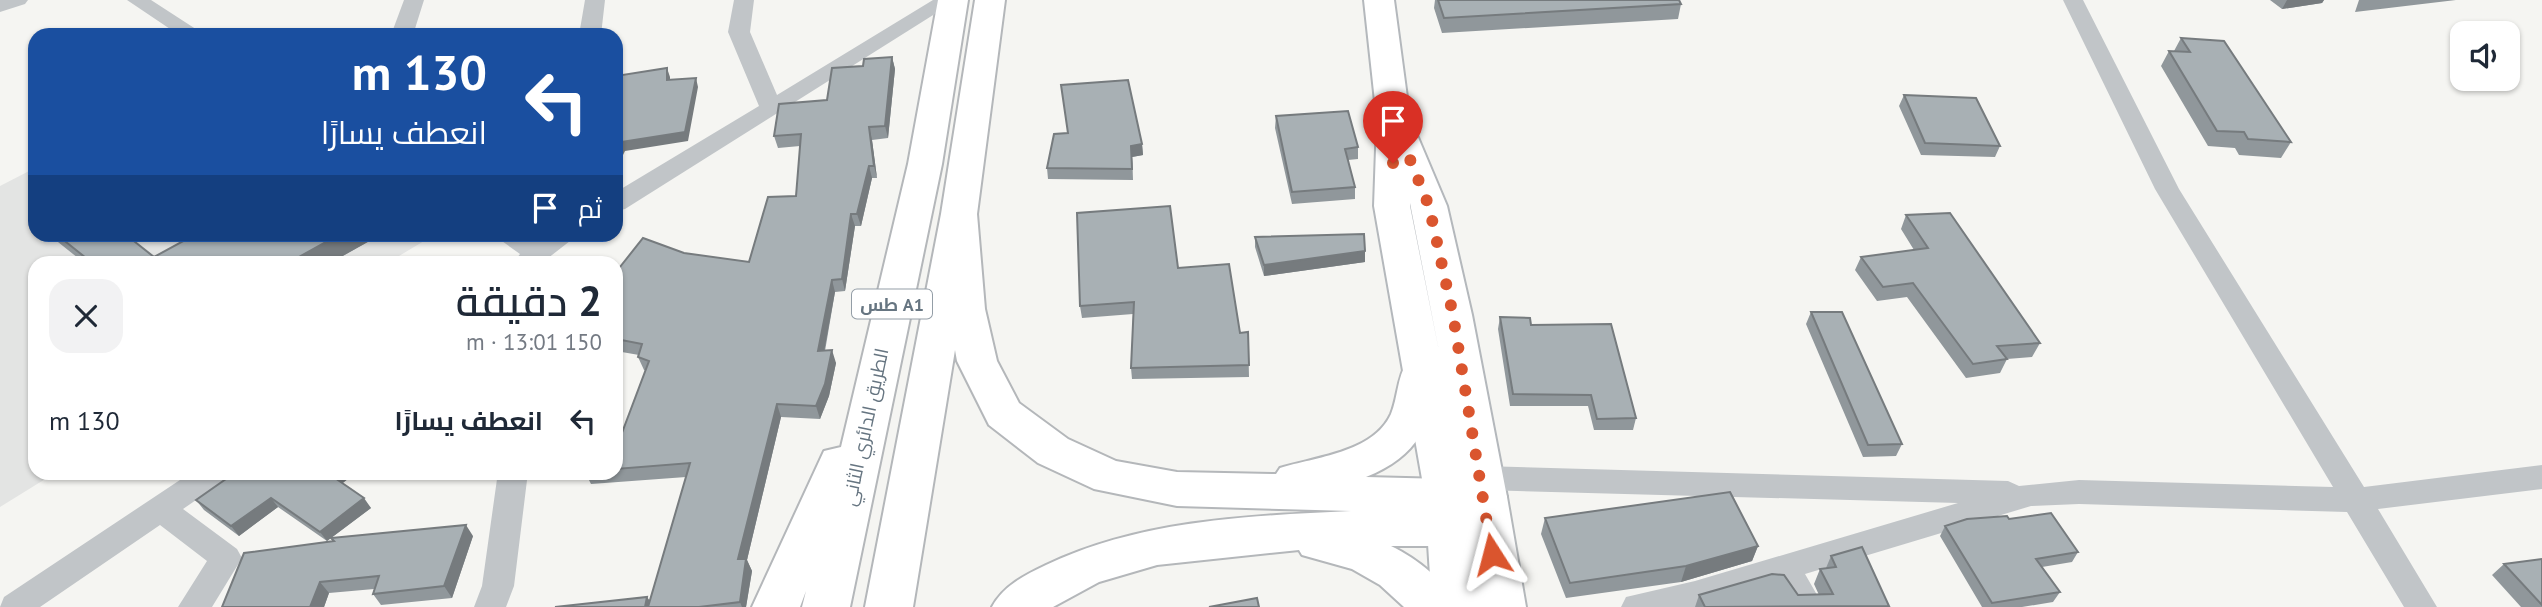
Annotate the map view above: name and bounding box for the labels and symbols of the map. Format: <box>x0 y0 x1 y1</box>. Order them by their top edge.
pin <box>1363 91 1423 163</box>
road number: طس A1 <box>852 290 932 318</box>
street label: الطريق الدائري الثاني <box>837 346 896 509</box>
position arrow <box>1455 517 1529 591</box>

